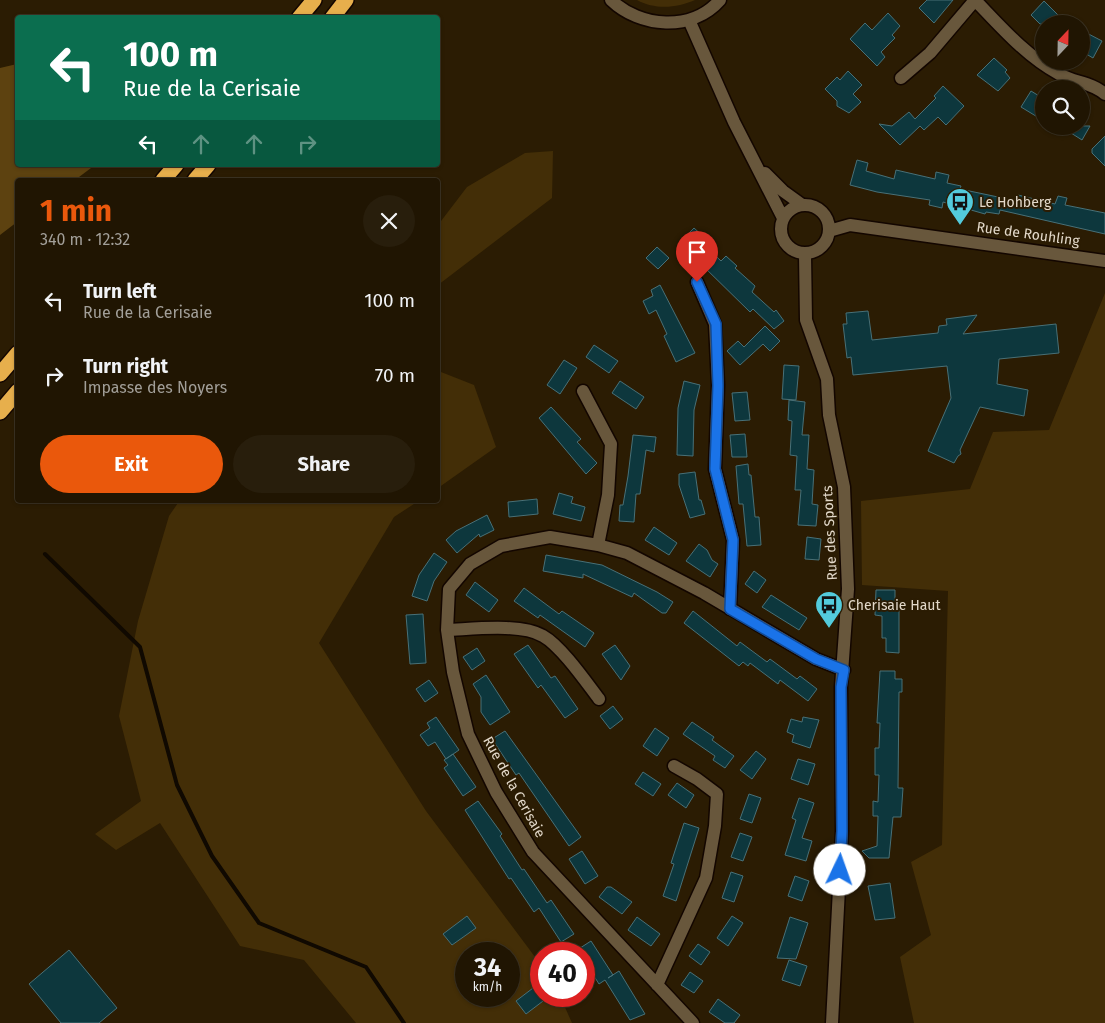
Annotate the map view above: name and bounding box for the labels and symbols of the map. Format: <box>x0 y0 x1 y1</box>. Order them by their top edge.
north arrow <box>1035 15 1090 70</box>
bus stop icon: Le Hohberg <box>945 187 975 226</box>
place label: Le Hohberg <box>979 194 1052 211</box>
street label: Rue de Rouhling <box>975 218 1081 250</box>
pin <box>676 231 718 282</box>
street label: Rue des Sports <box>819 484 841 581</box>
bus stop icon: Cherisaie Haut <box>814 590 844 629</box>
place label: Cherisaie Haut <box>848 597 941 614</box>
street label: Rue de la Cerisaie <box>479 733 549 841</box>
position arrow <box>813 843 865 895</box>
speed limit sign: 40 <box>530 942 595 1007</box>

